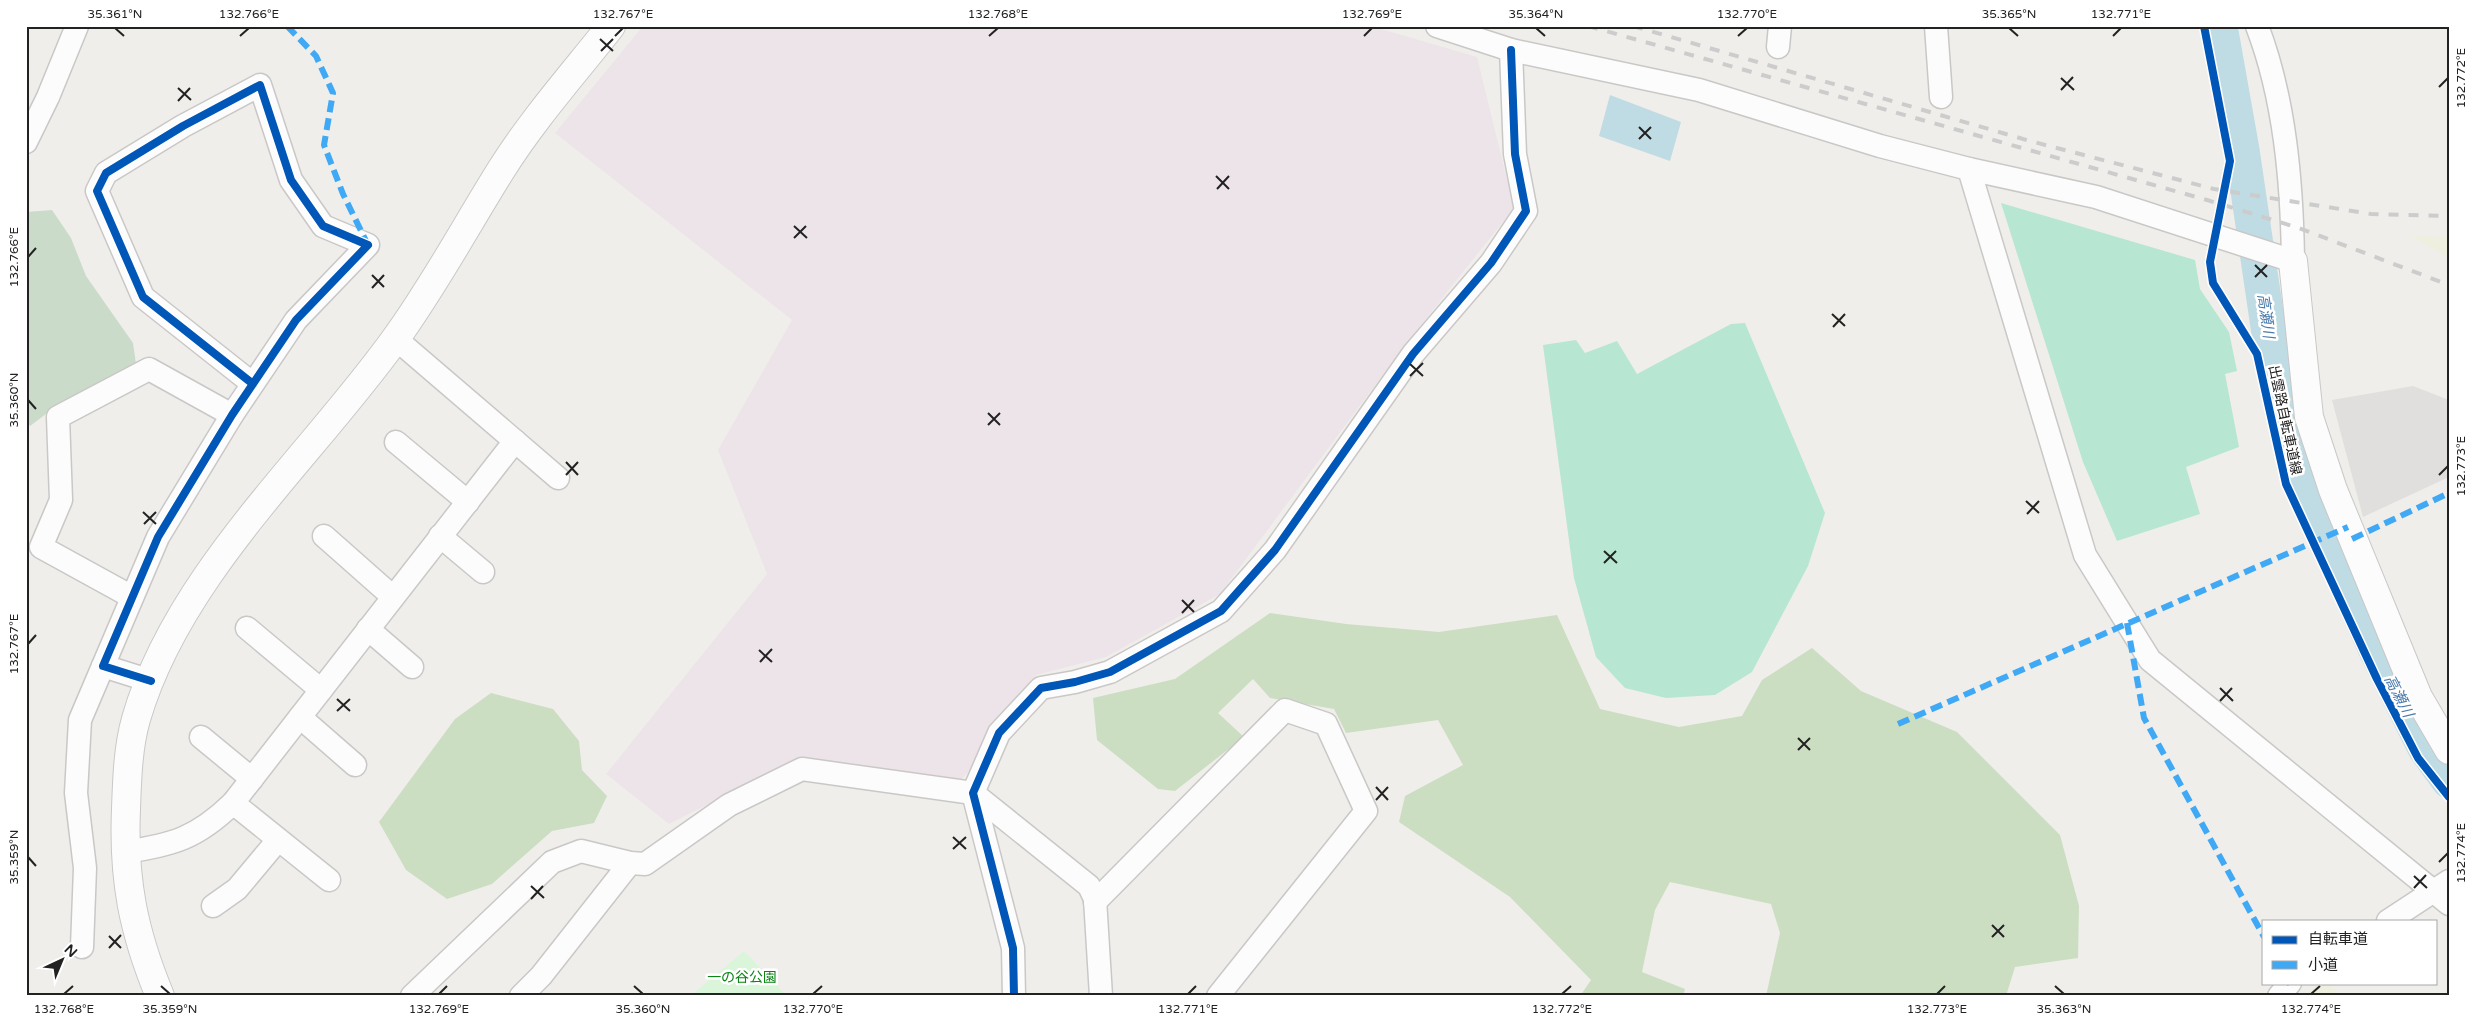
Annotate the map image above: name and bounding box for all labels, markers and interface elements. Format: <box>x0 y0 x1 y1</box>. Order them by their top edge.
text: 35.361°N <box>88 7 142 21</box>
text: 132.766°E <box>219 7 279 21</box>
text: 132.767°E <box>593 7 654 21</box>
text: 132.768°E <box>968 7 1029 21</box>
text: 132.769°E <box>1342 7 1403 21</box>
text: 35.364°N <box>1509 7 1563 21</box>
text: 132.770°E <box>1717 7 1778 21</box>
text: 35.365°N <box>1982 7 2036 21</box>
text: 132.771°E <box>2091 7 2152 21</box>
text: 132.772°E <box>2454 47 2468 108</box>
text: 132.766°E <box>7 227 21 287</box>
water label: 高瀬川 <box>2254 292 2278 342</box>
street label: 出雲路自転車道線 <box>2265 363 2305 477</box>
text: 35.360°N <box>7 373 21 427</box>
text: 132.773°E <box>2454 435 2468 496</box>
text: 132.767°E <box>7 613 21 674</box>
water label: 高瀬川 <box>2381 672 2418 722</box>
text: 132.774°E <box>2454 822 2468 883</box>
text: 35.359°N <box>7 830 21 884</box>
legend <box>2262 920 2438 984</box>
text: 自転車道 <box>2308 930 2368 948</box>
north arrow <box>38 934 88 984</box>
text: N <box>61 941 81 961</box>
text: 小道 <box>2308 956 2338 974</box>
park label: 一の谷公園 <box>707 969 777 986</box>
text: 132.768°E <box>34 1002 95 1016</box>
text: 35.359°N <box>143 1002 197 1016</box>
text: 132.769°E <box>409 1002 470 1016</box>
text: 35.360°N <box>616 1002 670 1016</box>
text: 132.770°E <box>783 1002 844 1016</box>
text: 132.771°E <box>1158 1002 1219 1016</box>
text: 132.772°E <box>1532 1002 1593 1016</box>
text: 132.773°E <box>1907 1002 1968 1016</box>
text: 35.363°N <box>2037 1002 2091 1016</box>
text: 132.774°E <box>2281 1002 2342 1016</box>

